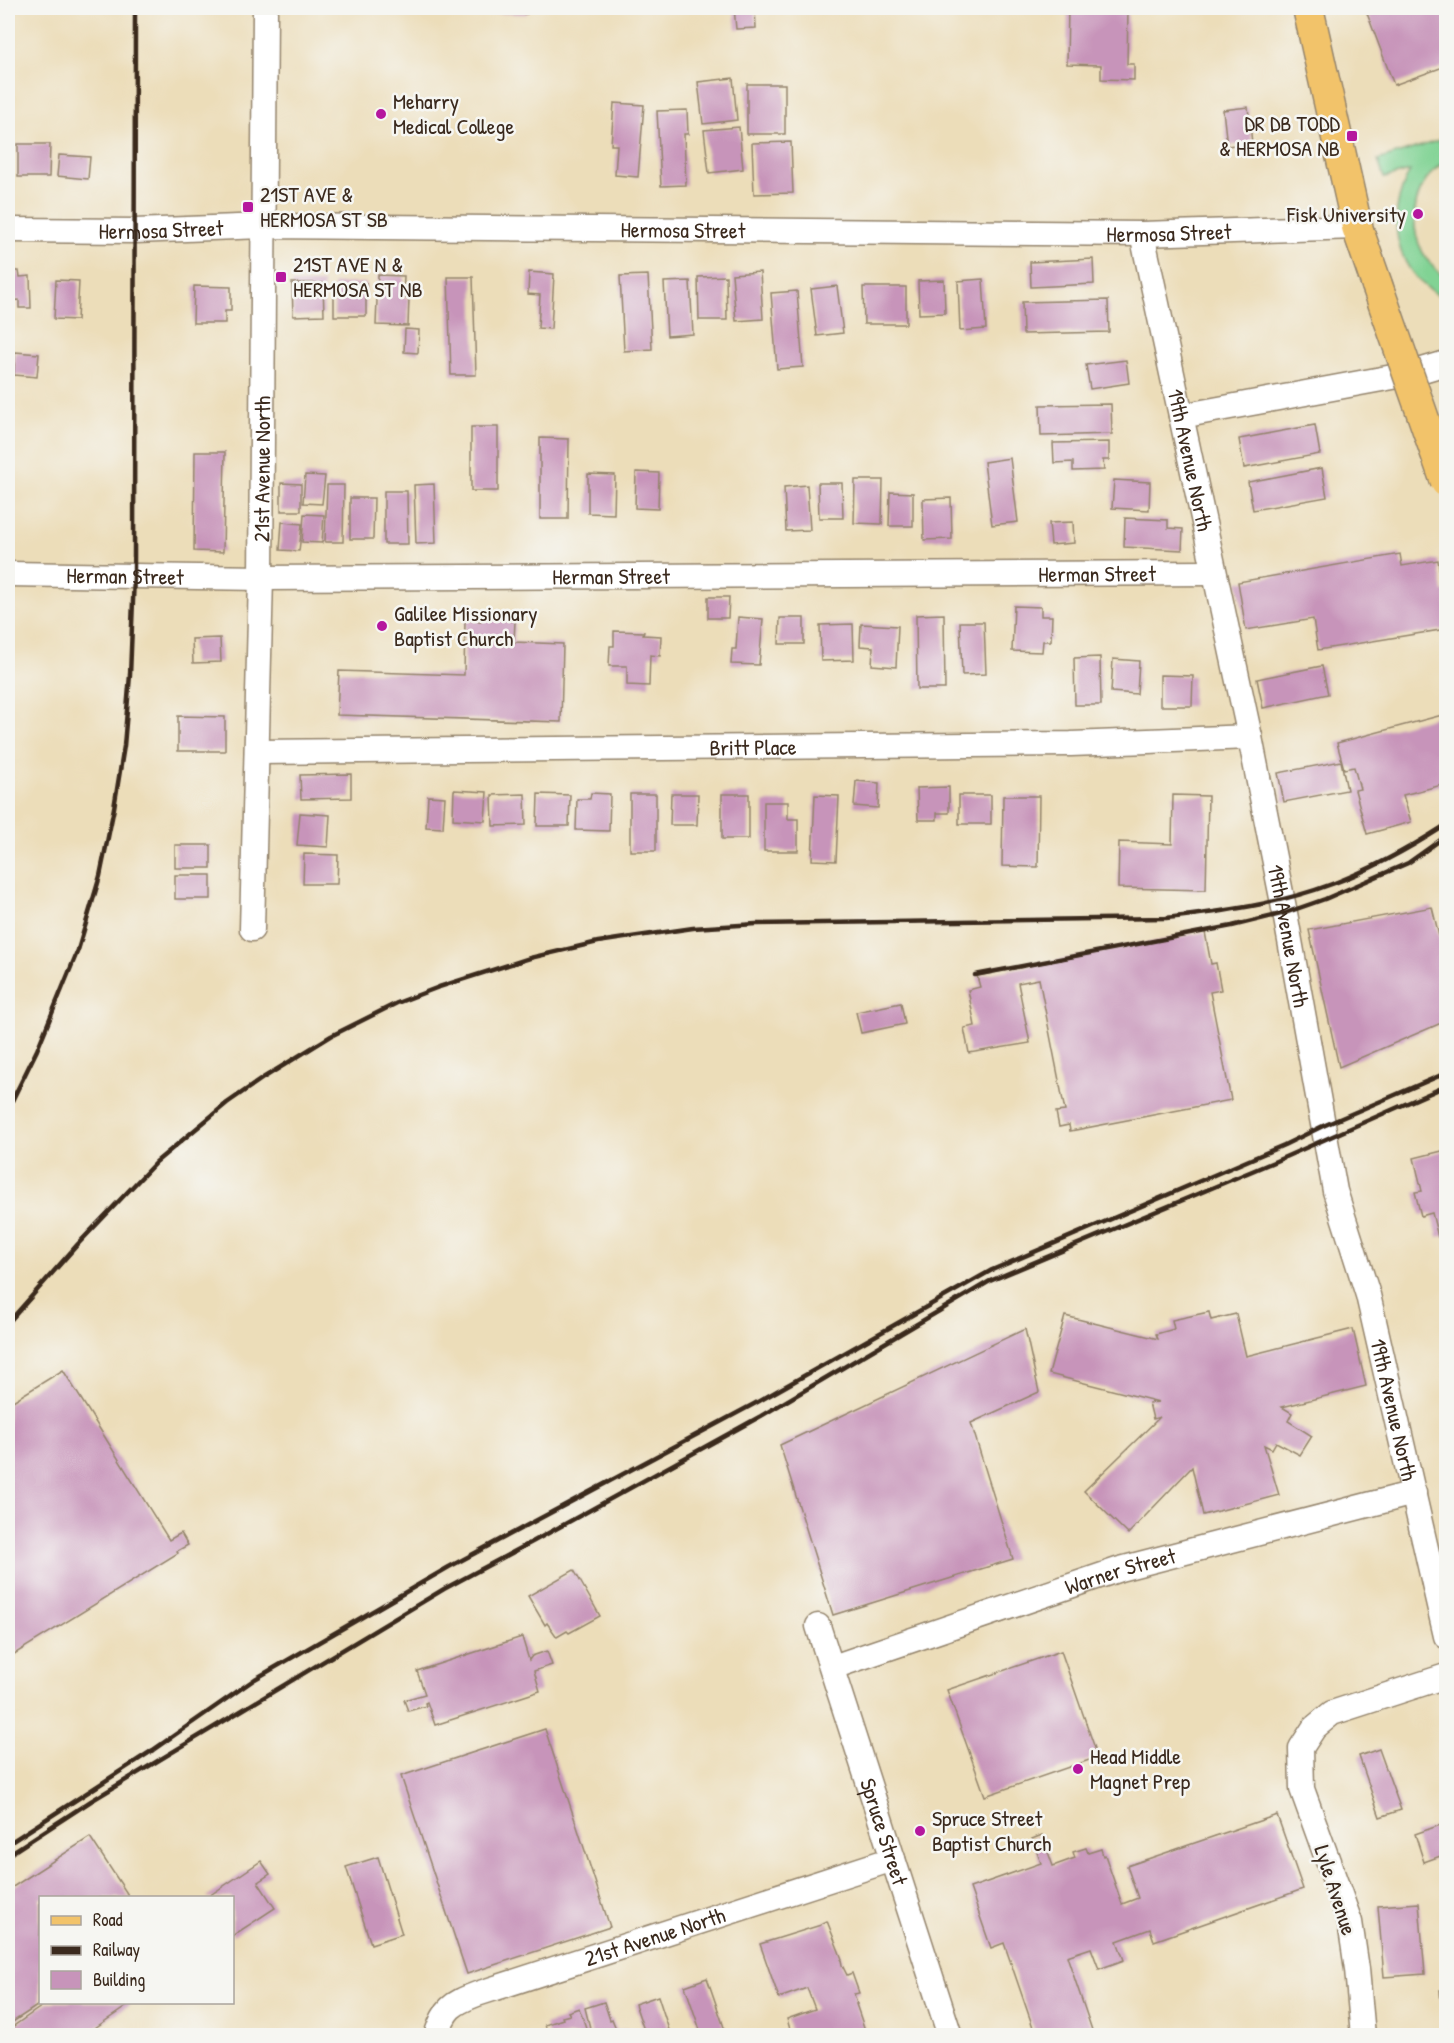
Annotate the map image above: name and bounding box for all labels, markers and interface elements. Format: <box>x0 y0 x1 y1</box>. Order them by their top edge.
place label: Meharry Medical College <box>393 86 514 141</box>
marker: Meharry Medical College <box>374 107 388 121</box>
place label: DR DB TODD & HERMOSA NB <box>1219 108 1341 163</box>
marker: DR DB TODD & HERMOSA NB <box>1345 129 1359 143</box>
place label: 21ST AVE & HERMOSA ST SB <box>260 179 388 234</box>
place label: Fisk University <box>1286 199 1406 229</box>
marker: 21ST AVE & HERMOSA ST SB <box>241 200 255 214</box>
marker: Fisk University <box>1411 207 1425 221</box>
street label: Hermosa Street <box>98 213 224 246</box>
street label: Hermosa Street <box>620 214 746 245</box>
street label: Hermosa Street <box>1106 216 1232 249</box>
place label: 21ST AVE N & HERMOSA ST NB <box>293 249 423 304</box>
marker: 21ST AVE N & HERMOSA ST NB <box>274 270 288 284</box>
street label: 19th Avenue North <box>1161 386 1220 534</box>
street label: 21st Avenue North <box>246 396 277 542</box>
street label: Herman Street <box>1038 558 1156 589</box>
street label: Herman Street <box>66 560 184 592</box>
street label: Herman Street <box>552 561 670 591</box>
place label: Galilee Missionary Baptist Church <box>394 598 538 653</box>
marker: Galilee Missionary Baptist Church <box>375 619 389 633</box>
street label: Britt Place <box>709 732 797 763</box>
street label: 19th Avenue North <box>1261 862 1317 1010</box>
street label: 19th Avenue North <box>1363 1336 1425 1483</box>
street label: Warner Street <box>1061 1540 1179 1602</box>
place label: Head Middle Magnet Prep <box>1090 1741 1191 1796</box>
marker: Head Middle Magnet Prep <box>1071 1762 1085 1776</box>
street label: Spruce Street <box>853 1774 916 1889</box>
place label: Spruce Street Baptist Church <box>932 1803 1051 1858</box>
marker: Spruce Street Baptist Church <box>913 1824 927 1838</box>
street label: Lyle Avenue <box>1307 1841 1365 1939</box>
legend <box>39 1896 234 2004</box>
street label: 21st Avenue North <box>581 1899 729 1973</box>
text: Road <box>93 1907 123 1932</box>
text: Railway <box>93 1937 140 1962</box>
text: Building <box>93 1967 145 1992</box>

